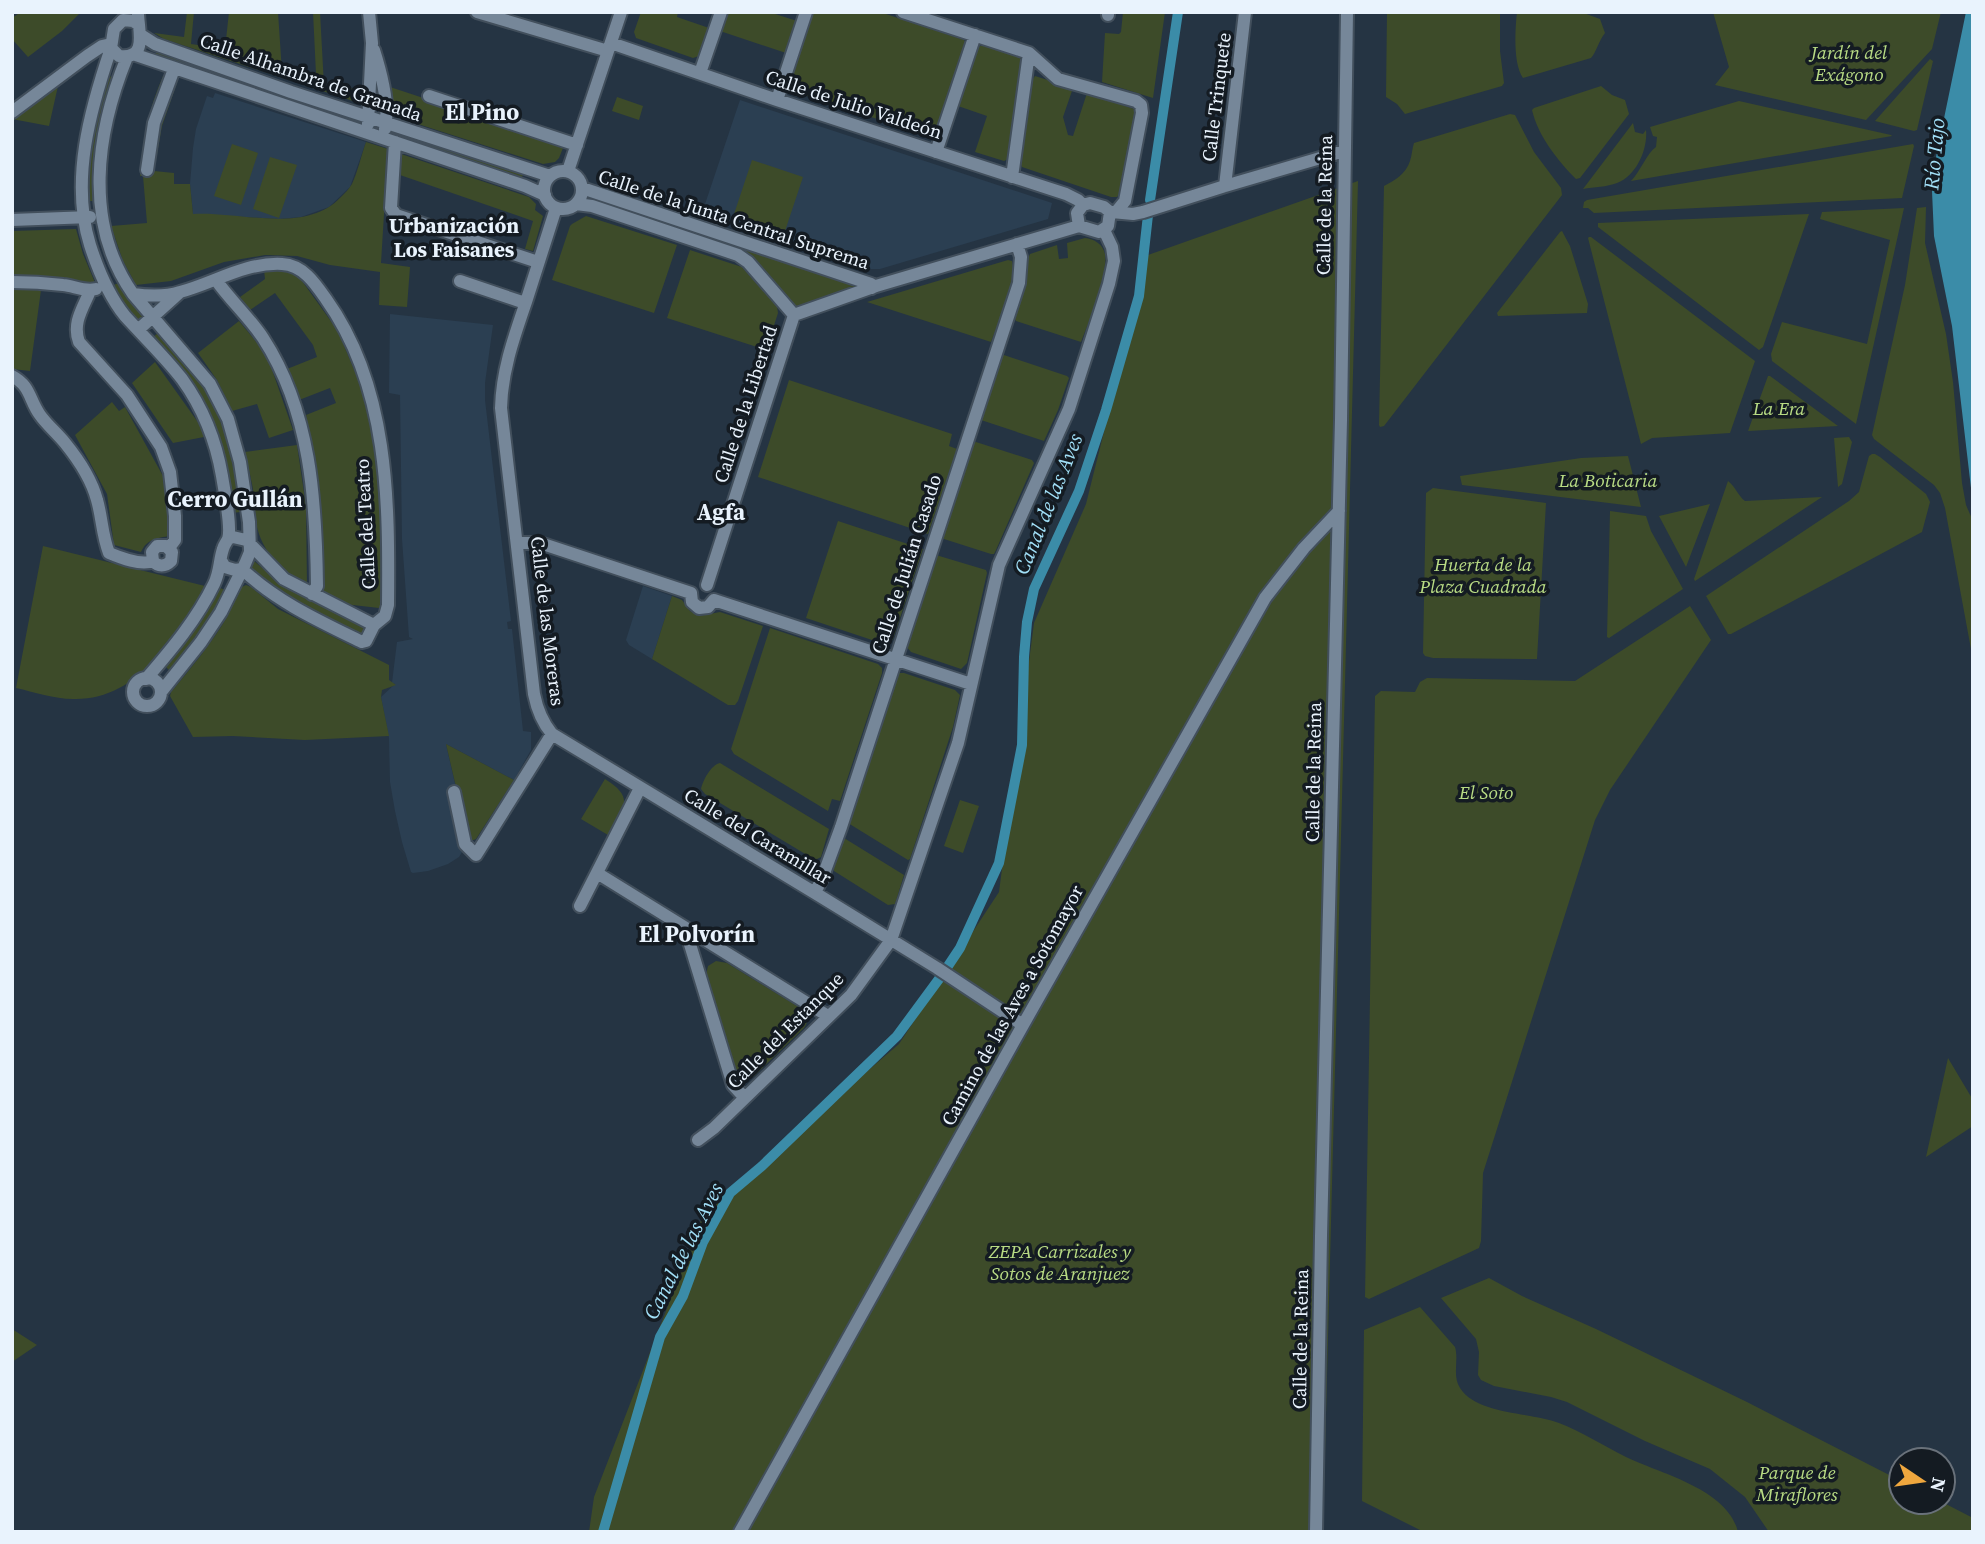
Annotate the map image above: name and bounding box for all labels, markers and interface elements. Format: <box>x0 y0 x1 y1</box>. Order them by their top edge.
street label: Calle Alhambra de Granada <box>197 27 426 127</box>
street label: Calle Trinquete <box>1195 31 1237 163</box>
park label: Jardín del Exágono <box>1808 39 1888 87</box>
street label: Calle de Julio Valdeón <box>762 63 946 145</box>
district label: El Pino <box>445 96 519 128</box>
water label: Río Tajo <box>1916 117 1952 192</box>
street label: Calle de la Reina <box>1310 134 1338 275</box>
street label: Calle de la Junta Central Suprema <box>595 163 873 275</box>
district label: Urbanización Los Faisanes <box>389 211 519 264</box>
street label: Calle de la Libertad <box>707 322 783 486</box>
park label: La Era <box>1752 395 1805 421</box>
water label: Canal de las Aves <box>1007 429 1090 579</box>
street label: Calle del Teatro <box>349 458 381 590</box>
park label: La Boticaria <box>1558 467 1658 493</box>
street label: Calle de Julián Casado <box>865 471 947 657</box>
district label: Cerro Gullán <box>167 483 303 515</box>
district label: Agfa <box>697 496 746 528</box>
street label: Calle de las Moreras <box>525 535 571 707</box>
park label: Huerta de la Plaza Cuadrada <box>1418 551 1547 599</box>
street label: Calle de la Reina <box>1299 701 1327 842</box>
park label: El Soto <box>1458 779 1513 805</box>
street label: Calle del Caramillar <box>679 782 837 890</box>
street label: Camino de las Aves a Sotomayor <box>935 880 1089 1130</box>
district label: El Polvorín <box>639 918 755 950</box>
street label: Calle del Estanque <box>721 966 849 1094</box>
water label: Canal de las Aves <box>636 1177 730 1324</box>
park label: ZEPA Carrizales y Sotos de Aranjuez <box>988 1238 1132 1286</box>
street label: Calle de la Reina <box>1286 1268 1314 1409</box>
north arrow <box>1887 1446 1957 1516</box>
park label: Parque de Miraflores <box>1755 1459 1838 1507</box>
text: N <box>1924 1475 1953 1495</box>

